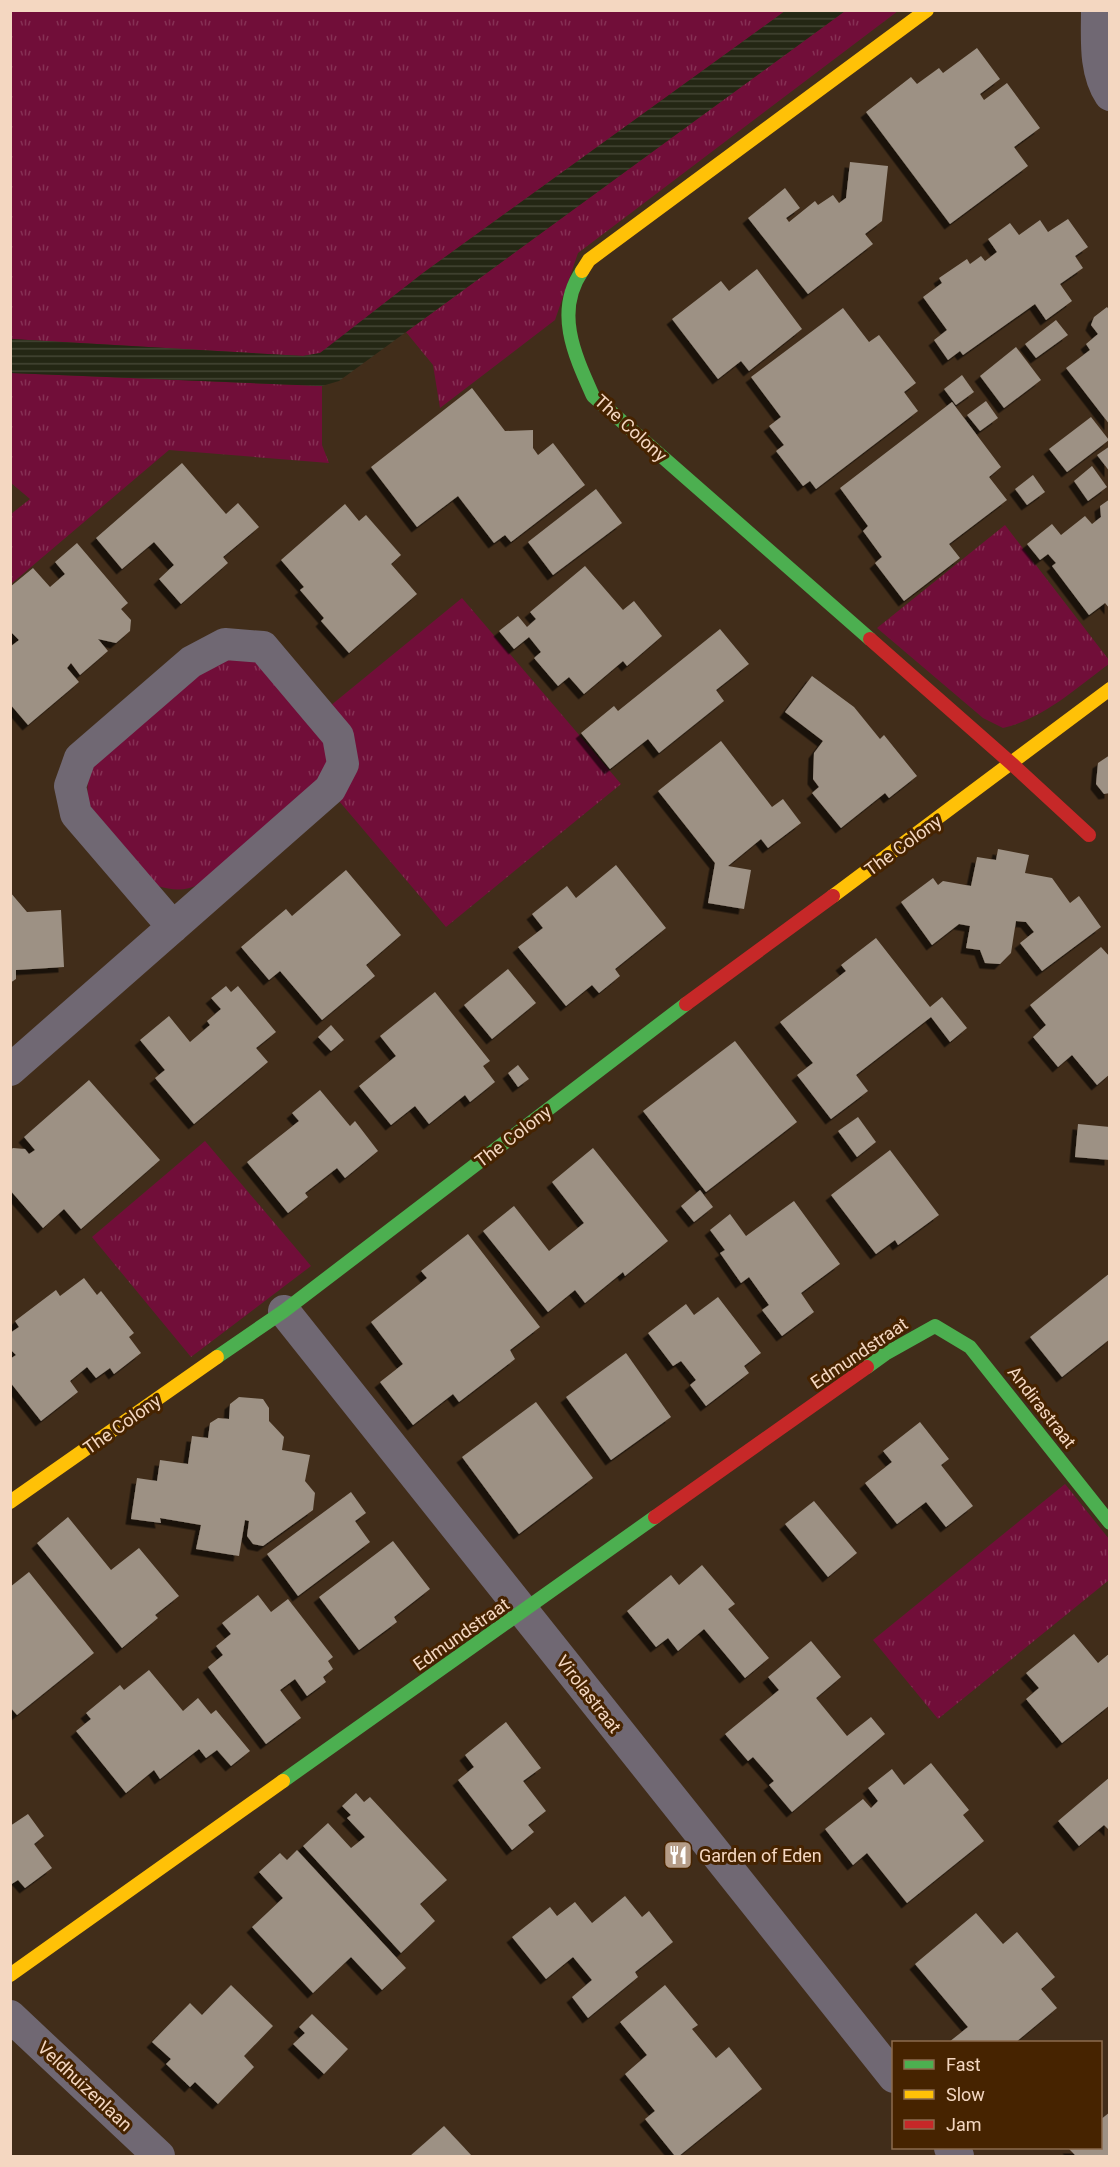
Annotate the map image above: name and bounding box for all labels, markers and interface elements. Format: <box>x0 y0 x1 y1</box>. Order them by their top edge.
street label: The Colony <box>591 390 672 466</box>
street label: The Colony <box>861 810 946 880</box>
street label: The Colony <box>471 1100 556 1171</box>
street label: Edmundstraat <box>807 1313 912 1393</box>
street label: Andirastraat <box>1004 1362 1081 1452</box>
street label: The Colony <box>79 1389 165 1458</box>
street label: Edmundstraat <box>409 1593 513 1675</box>
street label: Virolastraat <box>552 1651 626 1737</box>
restaurant icon: Garden of Eden <box>662 1839 694 1871</box>
place label: Garden of Eden <box>699 1845 822 1866</box>
street label: Veldhuizenlaan <box>33 2037 137 2135</box>
legend <box>892 2041 1102 2149</box>
text: Fast <box>946 2054 981 2075</box>
text: Slow <box>946 2084 985 2105</box>
text: Jam <box>946 2114 982 2135</box>

